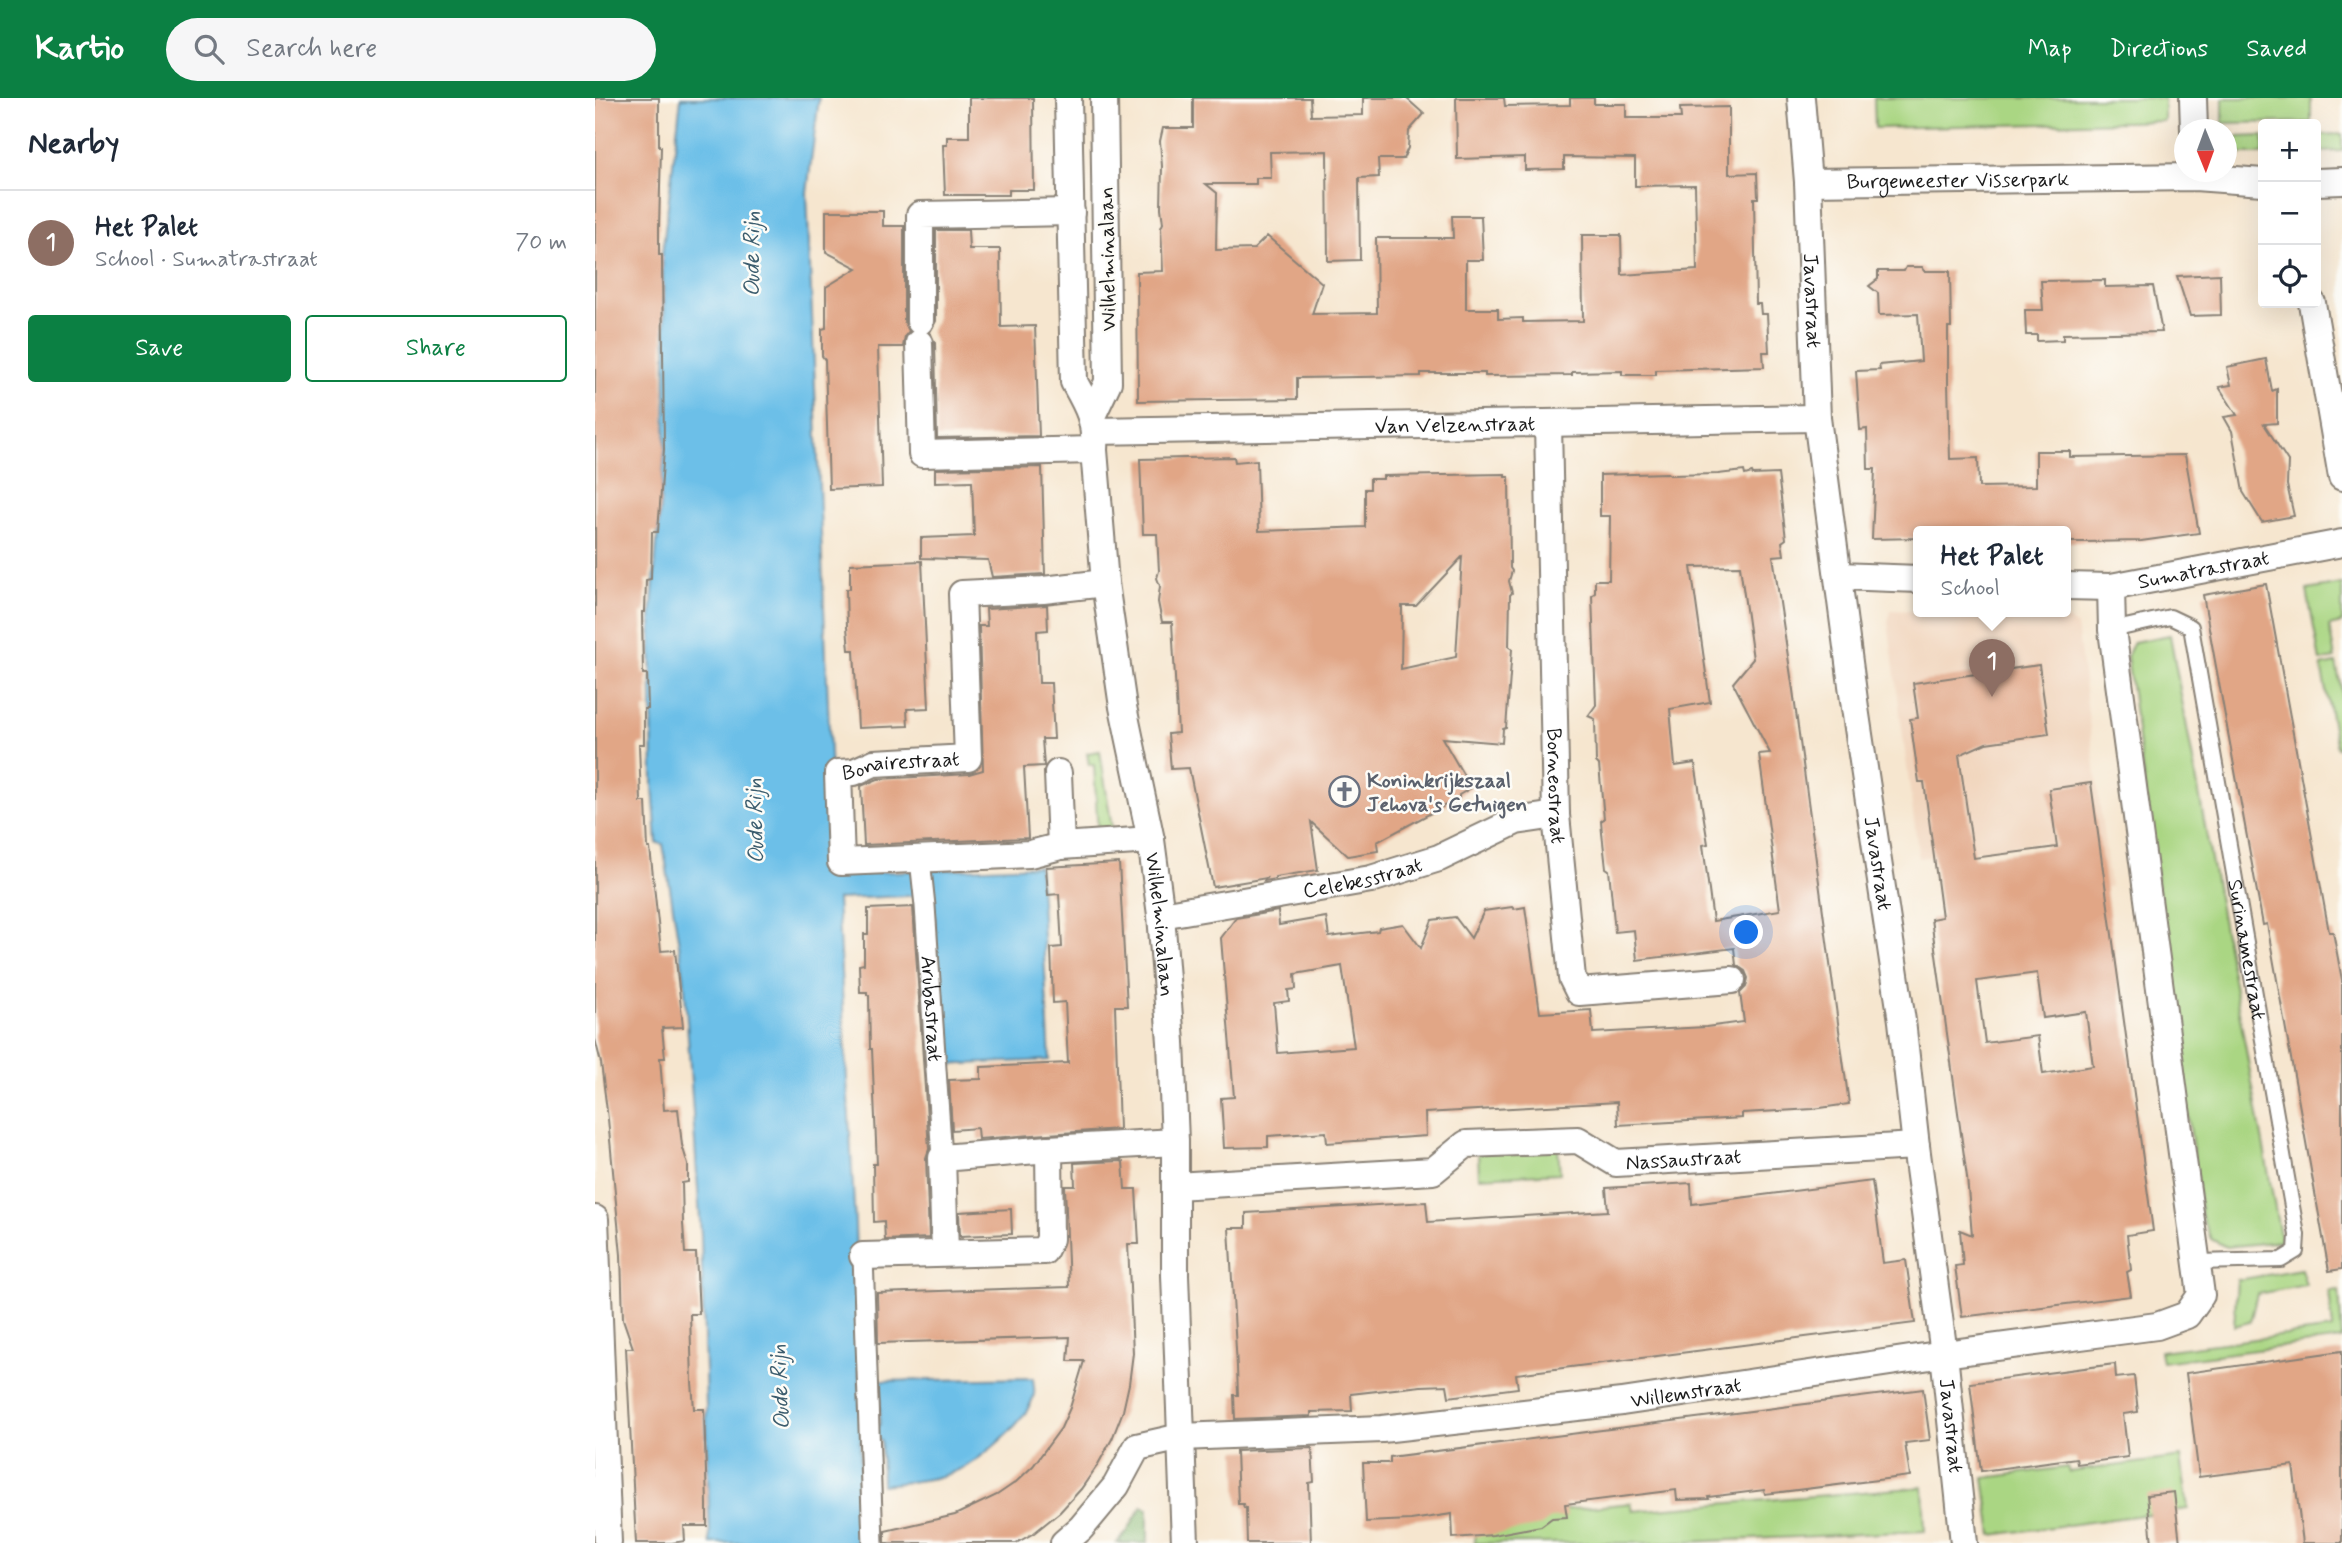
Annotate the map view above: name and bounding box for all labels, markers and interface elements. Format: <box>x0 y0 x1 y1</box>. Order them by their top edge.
search box <box>166 18 656 81</box>
text: Kartio <box>35 27 124 71</box>
icon: search <box>190 30 228 68</box>
text: Search here <box>246 32 377 66</box>
text: Map <box>2028 34 2072 65</box>
text: Directions <box>2110 34 2208 65</box>
text: Saved <box>2246 34 2307 65</box>
north arrow <box>2174 119 2237 182</box>
map controls <box>2258 119 2321 308</box>
button: + <box>2258 119 2321 182</box>
text: Nearby <box>28 124 119 163</box>
street label: Burgemeester Visserpark <box>1847 166 2070 197</box>
button: − <box>2258 182 2321 245</box>
street label: Wilhelminalaan <box>1093 186 1123 332</box>
text: Het Palet <box>95 211 198 245</box>
water label: Oude Rijn <box>738 211 768 297</box>
text: 1 <box>46 228 56 258</box>
text: 70 m <box>515 228 567 258</box>
text: School · Sumatrastraat <box>95 245 318 275</box>
button: locate <box>2258 245 2321 308</box>
street label: Javastraat <box>1796 253 1827 349</box>
button: Save <box>28 315 291 382</box>
button: Share <box>305 315 567 382</box>
street label: Van Velzenstraat <box>1374 410 1536 441</box>
popup <box>1913 526 2071 617</box>
text: Het Palet <box>1940 540 2044 574</box>
street label: Sumatrastraat <box>2136 544 2272 597</box>
text: School <box>1940 574 2000 604</box>
pin: 1 <box>1969 639 2015 697</box>
street label: Borneostraat <box>1539 728 1572 845</box>
street label: Bonairestraat <box>841 745 960 788</box>
place label: Koninkrijkszaal Jehova's Getuigen <box>1367 767 1527 819</box>
church icon: Koninkrijkszaal Jehova's Getuigen <box>1327 775 1361 809</box>
water label: Oude Rijn <box>740 778 772 864</box>
street label: Javastraat <box>1856 814 1898 913</box>
street label: Wilhelminalaan <box>1138 851 1180 998</box>
street label: Celebesstraat <box>1301 851 1426 905</box>
street label: Surinamestraat <box>2220 877 2272 1022</box>
your location <box>1729 915 1763 949</box>
street label: Arubastraat <box>913 955 948 1063</box>
street label: Nassaustraat <box>1625 1143 1742 1177</box>
water label: Oude Rijn <box>764 1343 798 1430</box>
street label: Willemstraat <box>1629 1371 1743 1416</box>
street label: Javastraat <box>1932 1377 1970 1474</box>

